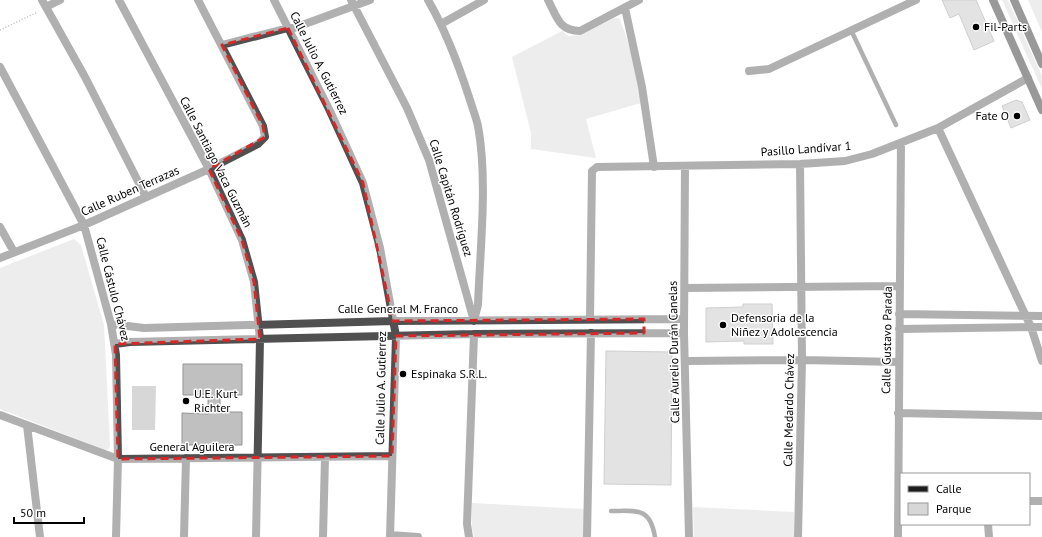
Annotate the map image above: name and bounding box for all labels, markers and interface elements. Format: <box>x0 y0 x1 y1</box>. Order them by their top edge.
street label: Calle Julio A. Gutierrez <box>287 9 352 117</box>
place label: Fil-Parts <box>984 19 1027 34</box>
marker: Fil-Parts <box>971 22 981 32</box>
street label: Calle Santiago Vaca Guzmán <box>177 94 256 230</box>
place label: Fate O <box>975 108 1009 123</box>
marker: Fate O <box>1012 111 1022 121</box>
street label: Calle Capitán Rodríguez <box>426 137 476 258</box>
street label: Pasillo Landívar 1 <box>760 138 852 159</box>
street label: Calle Ruben Terrazas <box>78 162 181 219</box>
street label: Calle Cástulo Chávez <box>93 235 134 343</box>
street label: Calle Aurelio Durán Canelas <box>665 281 682 423</box>
street label: Calle Gustavo Parada <box>878 286 895 394</box>
street label: Calle General M. Franco <box>338 301 458 316</box>
place label: Defensoria de la Niñez y Adolescencia <box>731 310 838 339</box>
marker: Defensoria de la Niñez y Adolescencia <box>718 320 728 330</box>
street label: Calle Julio A. Gutierrez <box>372 331 389 445</box>
street label: Calle Medardo Chávez <box>780 353 797 467</box>
place label: Espinaka S.R.L. <box>411 366 487 381</box>
marker: Espinaka S.R.L. <box>398 369 408 379</box>
place label: U.E. Kurt Richter <box>194 386 238 415</box>
marker: U.E. Kurt Richter <box>181 396 191 406</box>
street label: General Aguilera <box>149 439 235 454</box>
legend <box>900 473 1030 525</box>
text: Calle <box>936 481 962 496</box>
scale bar <box>14 499 84 525</box>
text: Parque <box>936 501 971 516</box>
text: 50 m <box>20 505 46 520</box>

